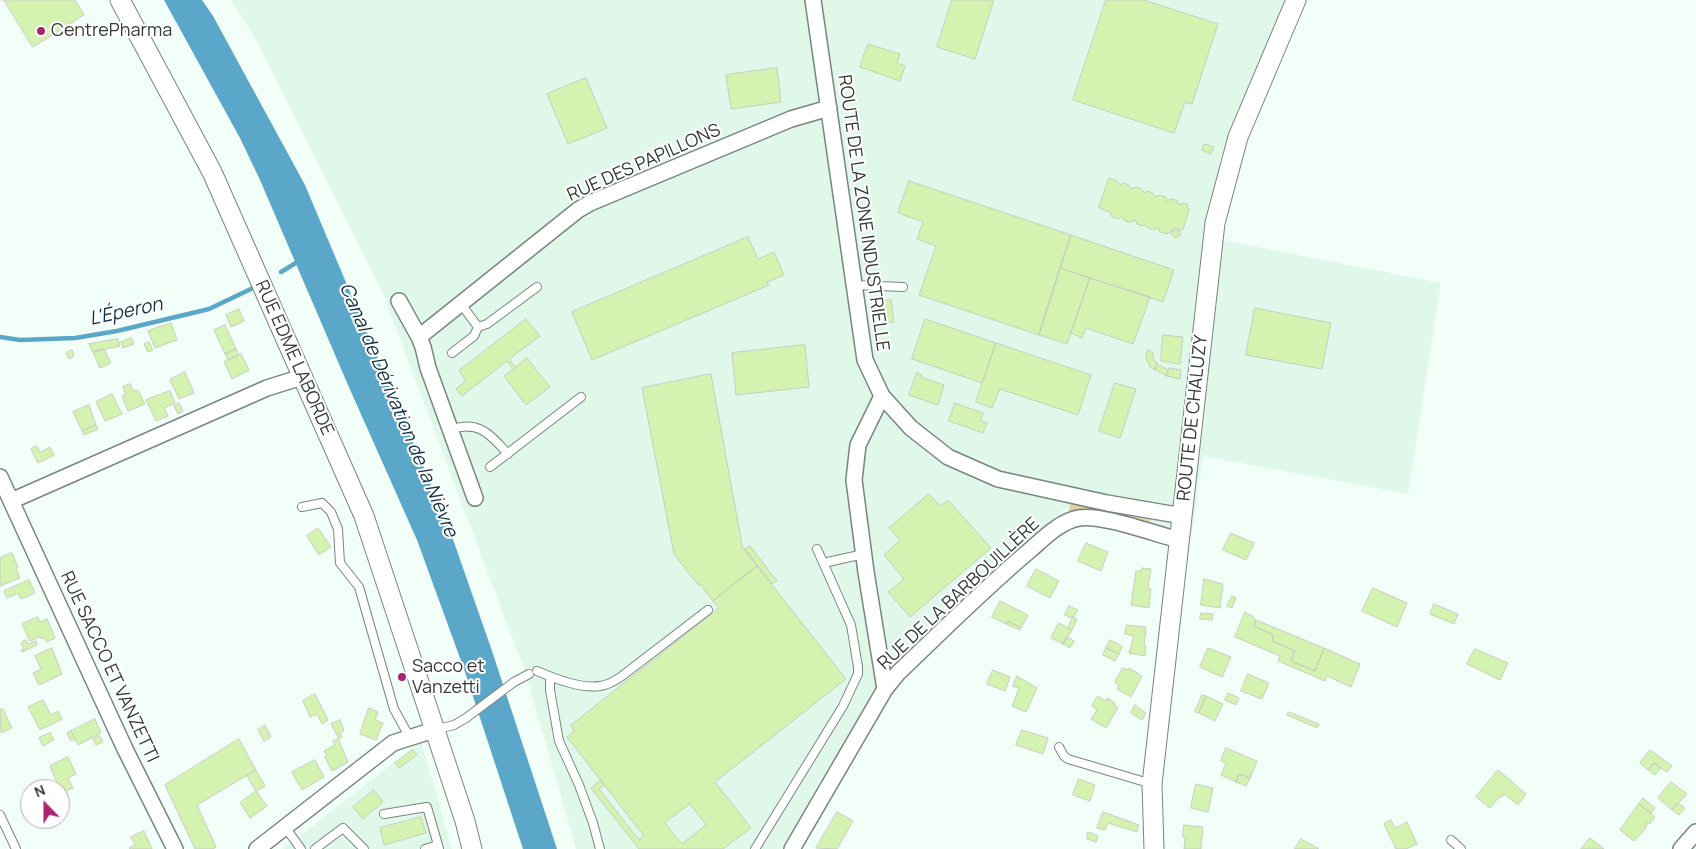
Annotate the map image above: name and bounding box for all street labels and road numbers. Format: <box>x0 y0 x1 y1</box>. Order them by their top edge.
street label: ROUTE DE LA ZONE INDUSTRIELLE <box>833 73 893 353</box>
street label: RUE DES PAPILLONS <box>564 120 724 206</box>
street label: RUE EDME LABORDE <box>250 277 338 439</box>
street label: ROUTE DE CHALUZY <box>1174 334 1212 502</box>
street label: RUE DE LA BARBOUILLÈRE <box>874 513 1044 675</box>
street label: RUE SACCO ET VANZETTI <box>55 568 163 766</box>

